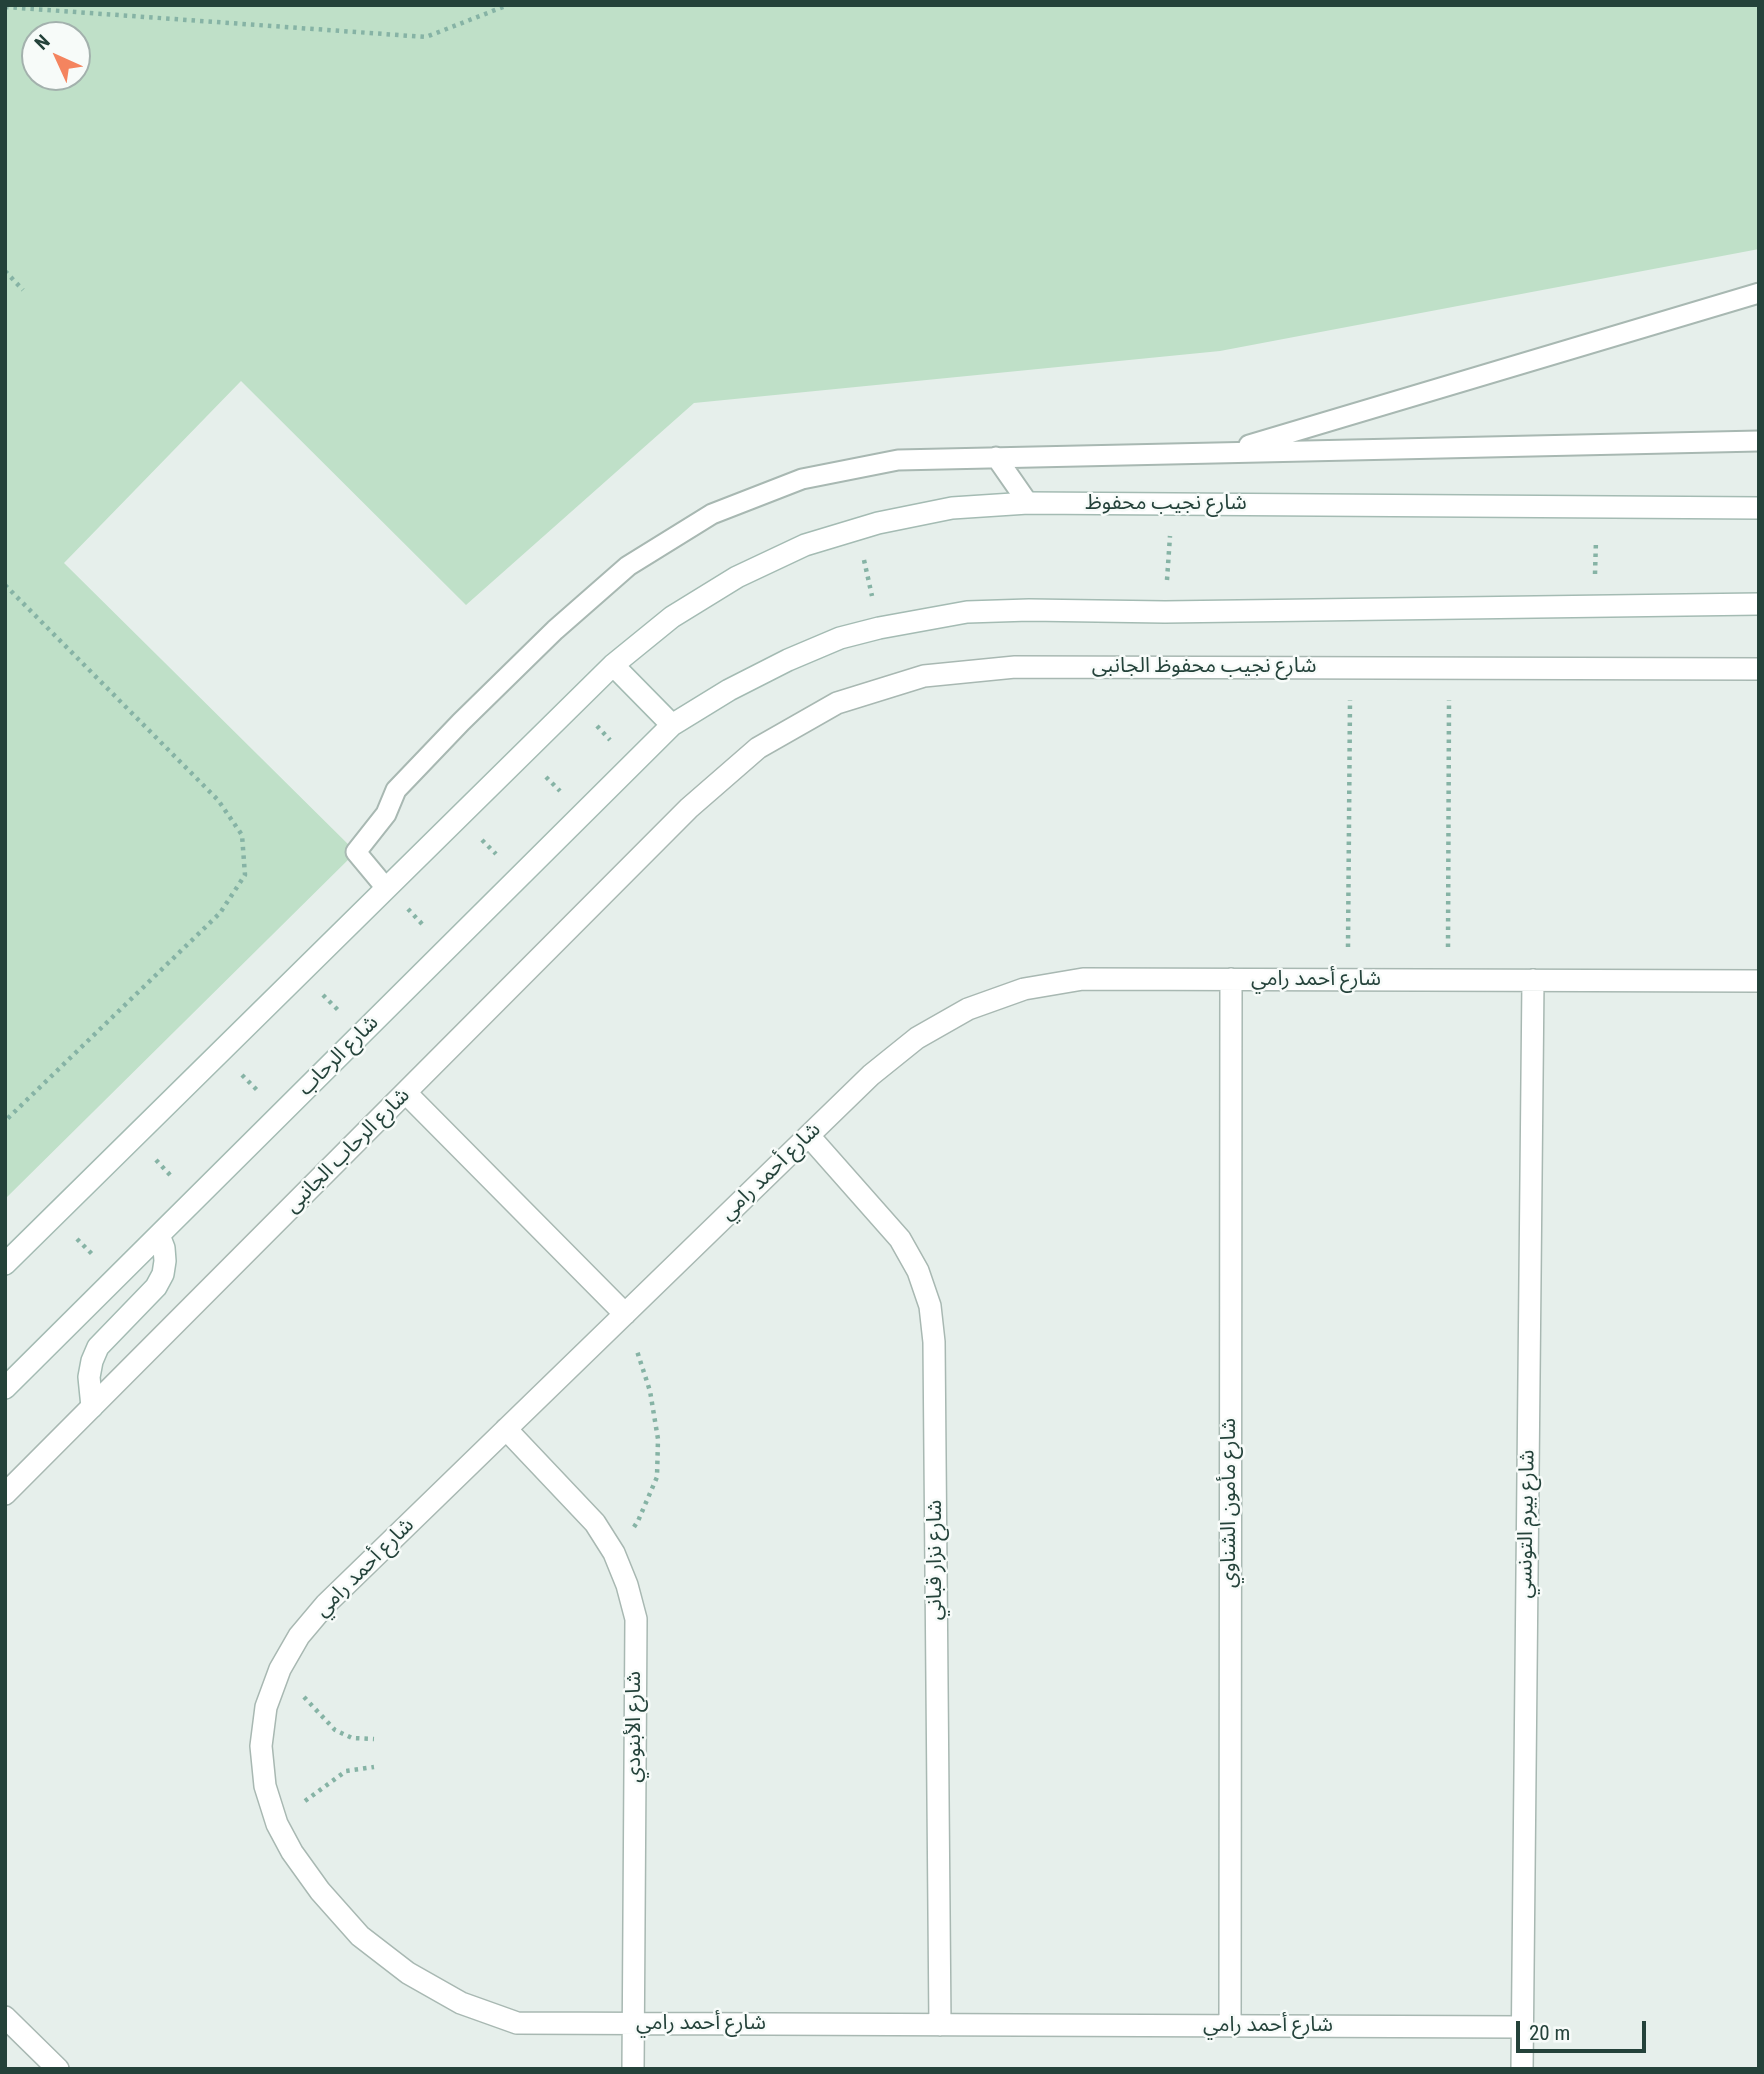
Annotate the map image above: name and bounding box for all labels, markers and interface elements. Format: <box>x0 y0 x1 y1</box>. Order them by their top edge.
north arrow <box>21 21 91 91</box>
text: N <box>30 30 54 54</box>
street label: شارع نجيب محفوظ <box>1085 491 1247 517</box>
street label: شارع نجيب محفوظ الجانبى <box>1092 654 1316 680</box>
street label: شارع أحمد رامي <box>1251 967 1381 993</box>
street label: شارع الرحاب <box>294 1011 384 1101</box>
street label: شارع الرحاب الجانبى <box>280 1083 416 1219</box>
street label: شارع أحمد رامي <box>716 1118 826 1226</box>
street label: شارع مأمون الشناوي <box>1217 1418 1243 1588</box>
street label: شارع بيرم التونسي <box>1513 1449 1541 1599</box>
street label: شارع نزار قباني <box>923 1500 949 1620</box>
street label: شارع أحمد رامي <box>310 1513 420 1623</box>
street label: شارع الأبنودي <box>622 1671 648 1783</box>
scale bar <box>1519 2008 1648 2052</box>
street label: شارع أحمد رامي <box>636 2011 766 2037</box>
street label: شارع أحمد رامي <box>1203 2013 1333 2039</box>
text: 20 m <box>1529 2021 1570 2045</box>

